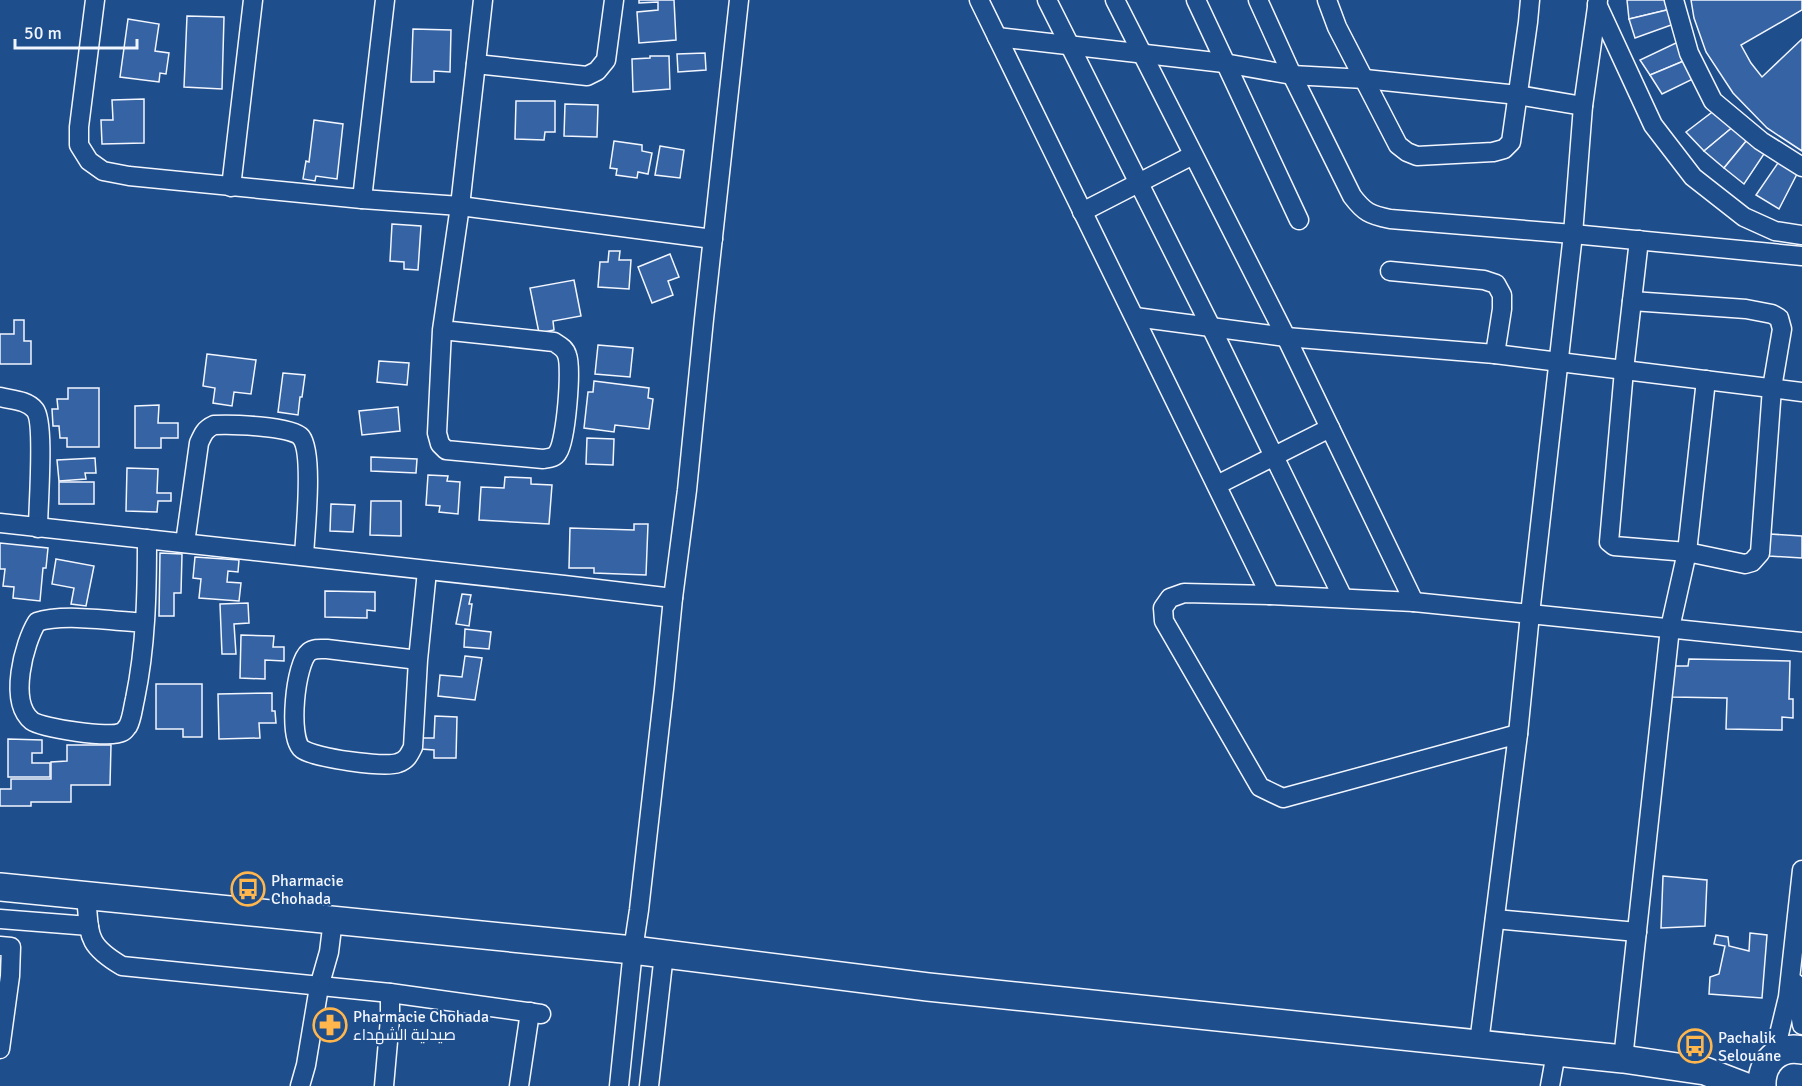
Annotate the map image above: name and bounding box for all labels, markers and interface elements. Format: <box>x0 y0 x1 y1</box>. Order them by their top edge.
scale bar <box>15 12 136 50</box>
text: 50 m <box>24 22 62 44</box>
bus stop icon: Pharmacie Chohada <box>230 871 266 907</box>
place label: Pharmacie Chohada <box>271 871 344 909</box>
pharmacy icon: Pharmacie Chohada صيدلية الشهداء <box>312 1007 348 1043</box>
place label: Pharmacie Chohada صيدلية الشهداء <box>353 1007 489 1045</box>
bus stop icon: Pachalik Selouane <box>1677 1028 1713 1064</box>
place label: Pachalik Selouane <box>1718 1028 1781 1066</box>

